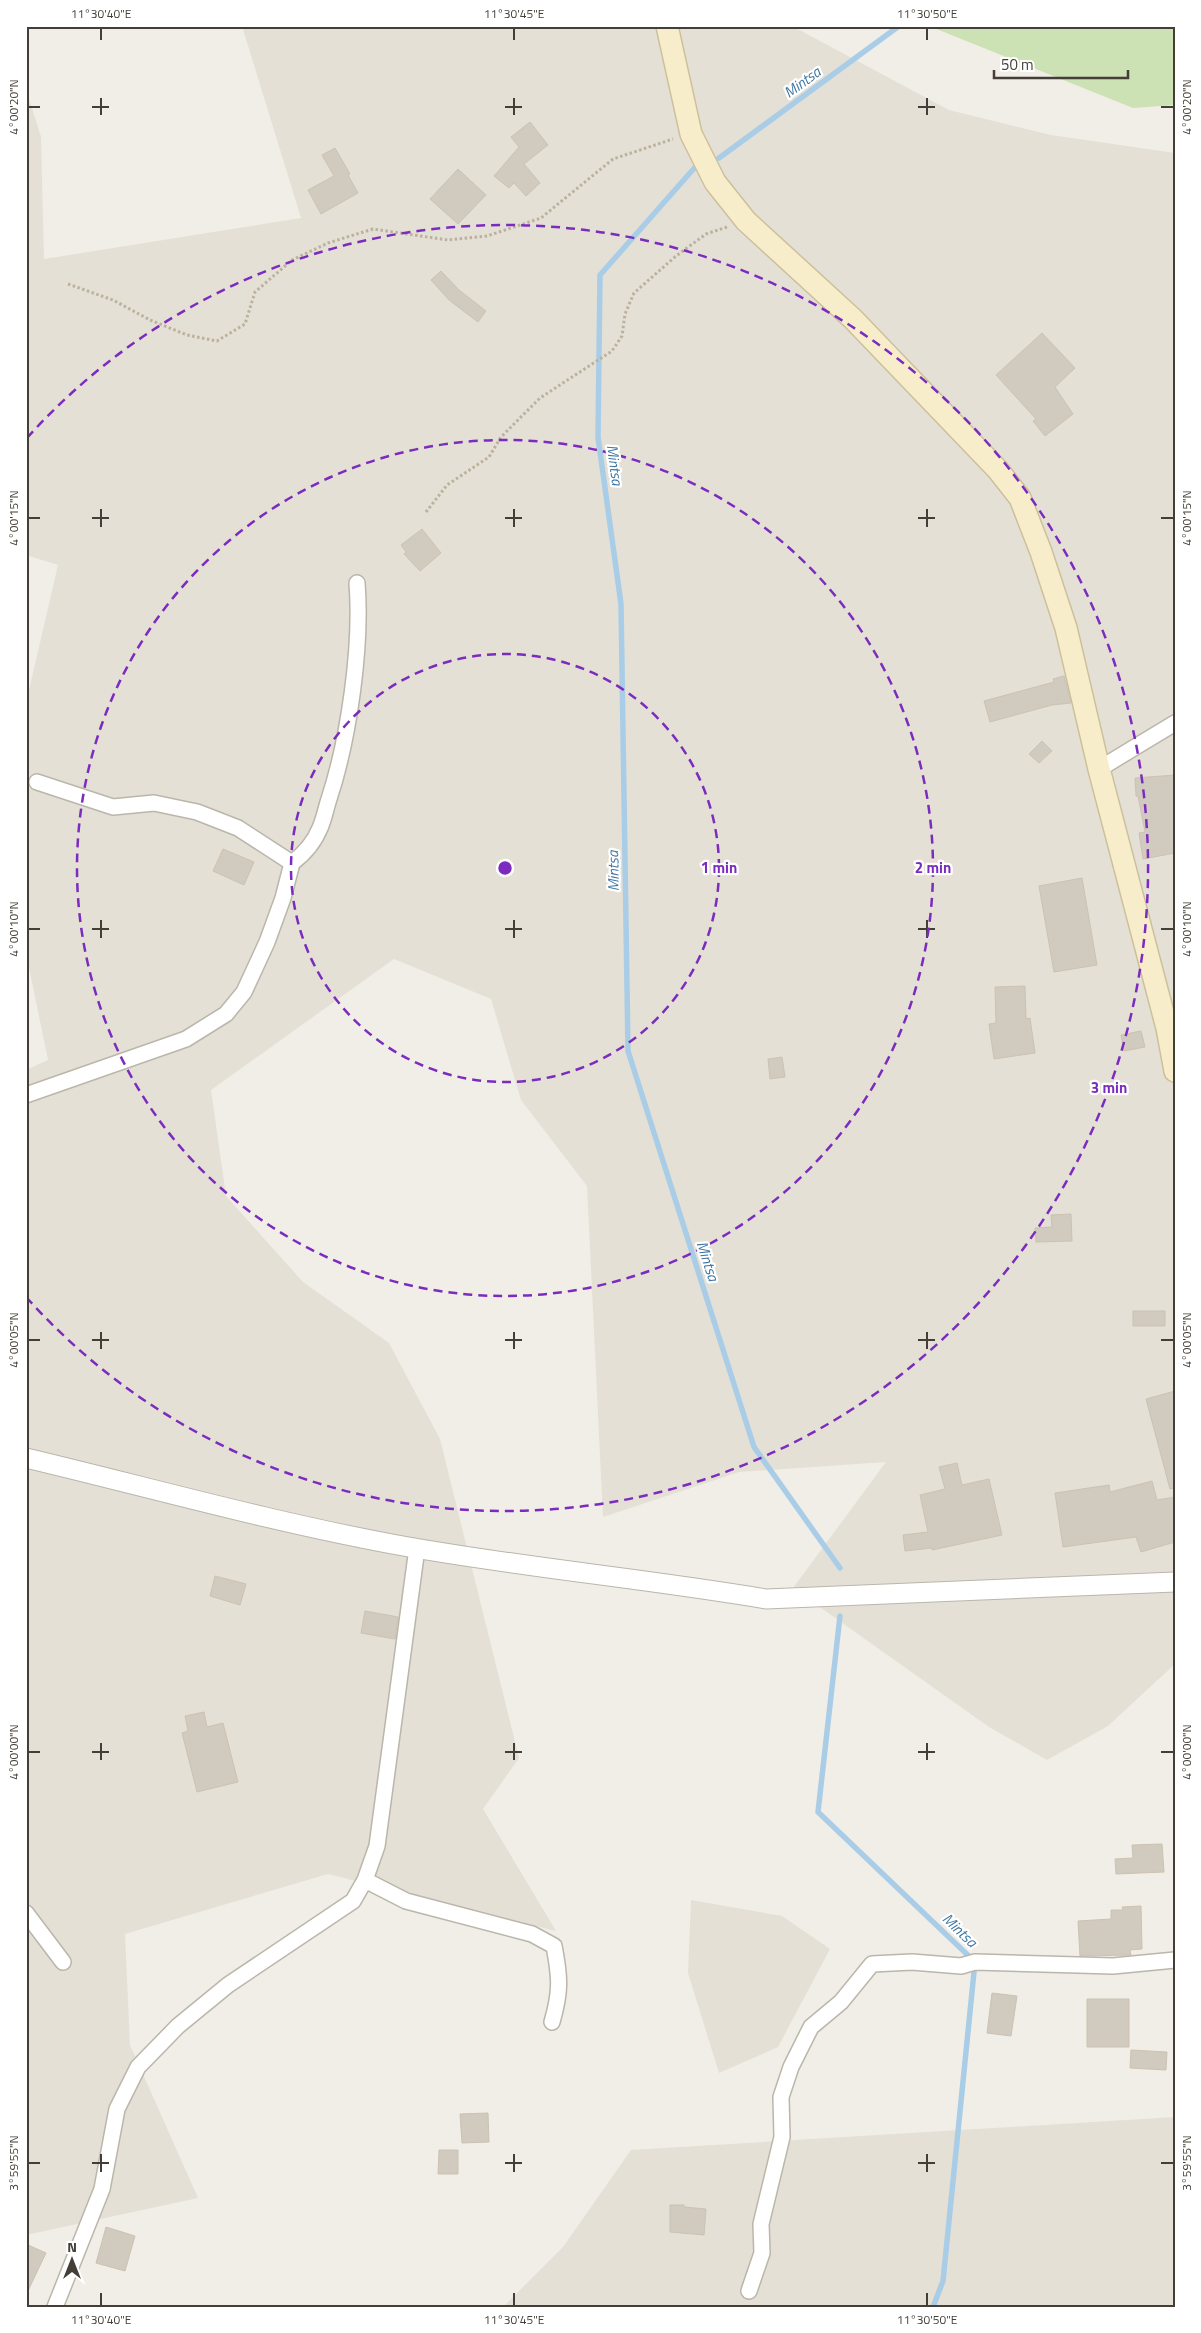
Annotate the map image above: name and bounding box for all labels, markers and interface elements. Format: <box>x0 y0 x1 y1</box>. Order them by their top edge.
text: 11°30'40"E <box>71 4 132 23</box>
text: 11°30'45"E <box>484 4 545 23</box>
text: 11°30'50"E <box>897 4 958 23</box>
scale bar <box>994 48 1127 80</box>
text: 50 m <box>1001 53 1034 76</box>
water label: Mintsa <box>779 60 827 103</box>
text: 4°00'20"N <box>4 79 23 135</box>
text: 4°00'20"N <box>1177 79 1196 135</box>
water label: Mintsa <box>601 443 629 488</box>
text: 4°00'15"N <box>4 490 23 546</box>
text: 4°00'15"N <box>1177 490 1196 546</box>
water label: Mintsa <box>601 849 625 892</box>
text: 1 min <box>701 856 737 879</box>
text: 2 min <box>915 856 951 879</box>
centre of rings <box>496 859 514 877</box>
text: 4°00'10"N <box>4 901 23 957</box>
text: 4°00'10"N <box>1177 901 1196 957</box>
text: 3 min <box>1091 1076 1127 1099</box>
water label: Mintsa <box>691 1238 726 1285</box>
text: 4°00'05"N <box>4 1312 23 1368</box>
text: 4°00'05"N <box>1177 1312 1196 1368</box>
text: 4°00'00"N <box>4 1724 23 1780</box>
text: 4°00'00"N <box>1177 1724 1196 1780</box>
water label: Mintsa <box>937 1908 984 1954</box>
text: 3°59'55"N <box>4 2135 23 2191</box>
text: 3°59'55"N <box>1177 2135 1196 2191</box>
north arrow <box>48 2236 98 2286</box>
text: N <box>67 2236 77 2257</box>
text: 11°30'40"E <box>71 2310 132 2329</box>
text: 11°30'45"E <box>484 2310 545 2329</box>
text: 11°30'50"E <box>897 2310 958 2329</box>

